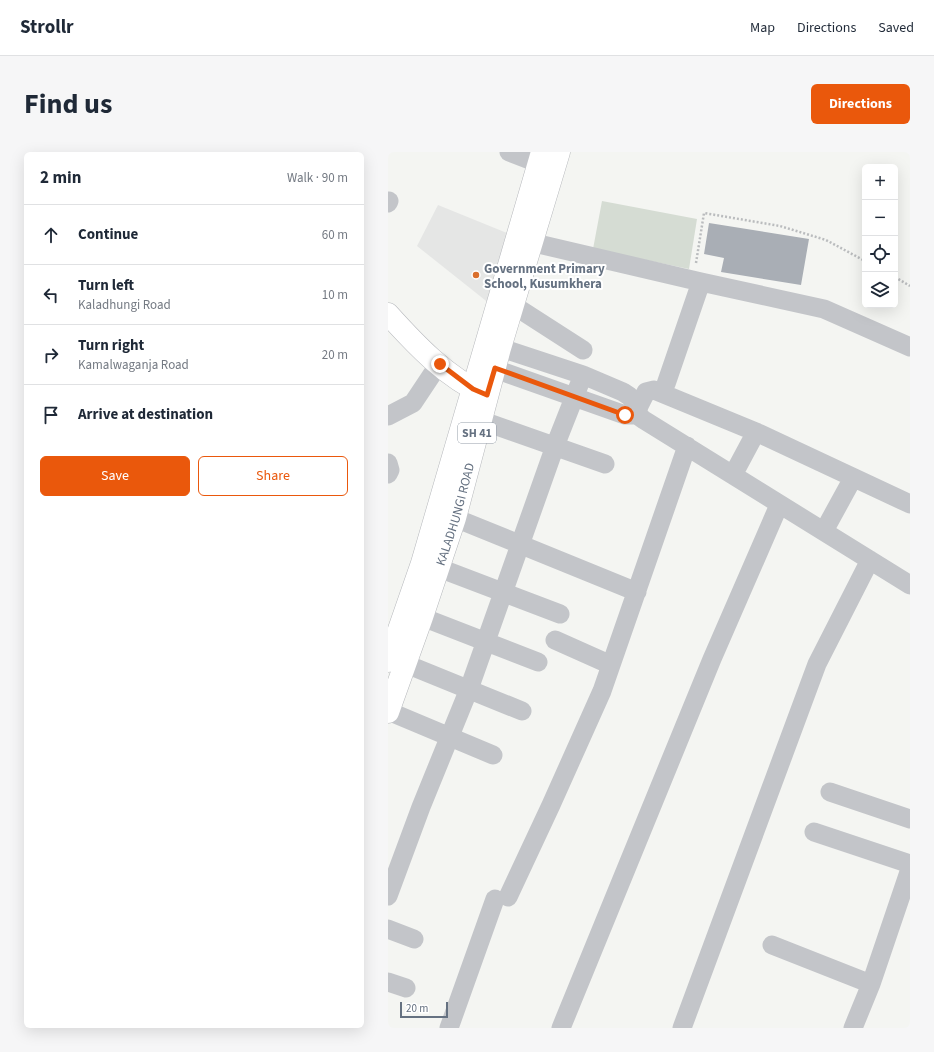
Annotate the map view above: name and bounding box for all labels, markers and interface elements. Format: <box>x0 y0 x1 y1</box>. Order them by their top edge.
text: Strollr <box>20 14 74 41</box>
text: Map <box>750 18 775 38</box>
text: Directions <box>797 18 856 38</box>
text: Saved <box>878 18 914 38</box>
text: Find us <box>24 84 112 124</box>
button: Directions <box>811 84 910 124</box>
map controls <box>862 164 898 308</box>
button: + <box>862 164 898 200</box>
text: 2 min <box>40 166 81 190</box>
text: Walk · 90 m <box>287 169 348 187</box>
button: − <box>862 200 898 236</box>
icon: ahead <box>40 224 62 246</box>
text: Continue <box>78 224 138 245</box>
text: 60 m <box>322 226 348 244</box>
button: locate <box>862 236 898 272</box>
place label: Government Primary School, Kusumkhera <box>484 260 605 293</box>
marker: Government Primary School, Kusumkhera <box>471 270 481 280</box>
button: layers <box>862 272 898 308</box>
text: Turn left <box>78 275 134 296</box>
icon: left <box>40 284 62 306</box>
text: 10 m <box>322 286 348 304</box>
text: Kaladhungi Road <box>78 296 171 314</box>
text: Turn right <box>78 335 144 356</box>
icon: right <box>40 344 62 366</box>
text: 20 m <box>322 346 348 364</box>
route end <box>431 355 449 373</box>
text: Kamalwaganja Road <box>78 356 189 374</box>
icon: arrive <box>40 404 62 426</box>
text: Arrive at destination <box>78 404 213 425</box>
route start <box>616 406 634 424</box>
road number: SH 41 <box>458 423 496 443</box>
button: Save <box>40 456 190 496</box>
button: Share <box>198 456 348 496</box>
street label: KALADHUNGI ROAD <box>432 461 479 568</box>
scale bar <box>400 1000 448 1019</box>
text: 20 m <box>406 1001 428 1016</box>

